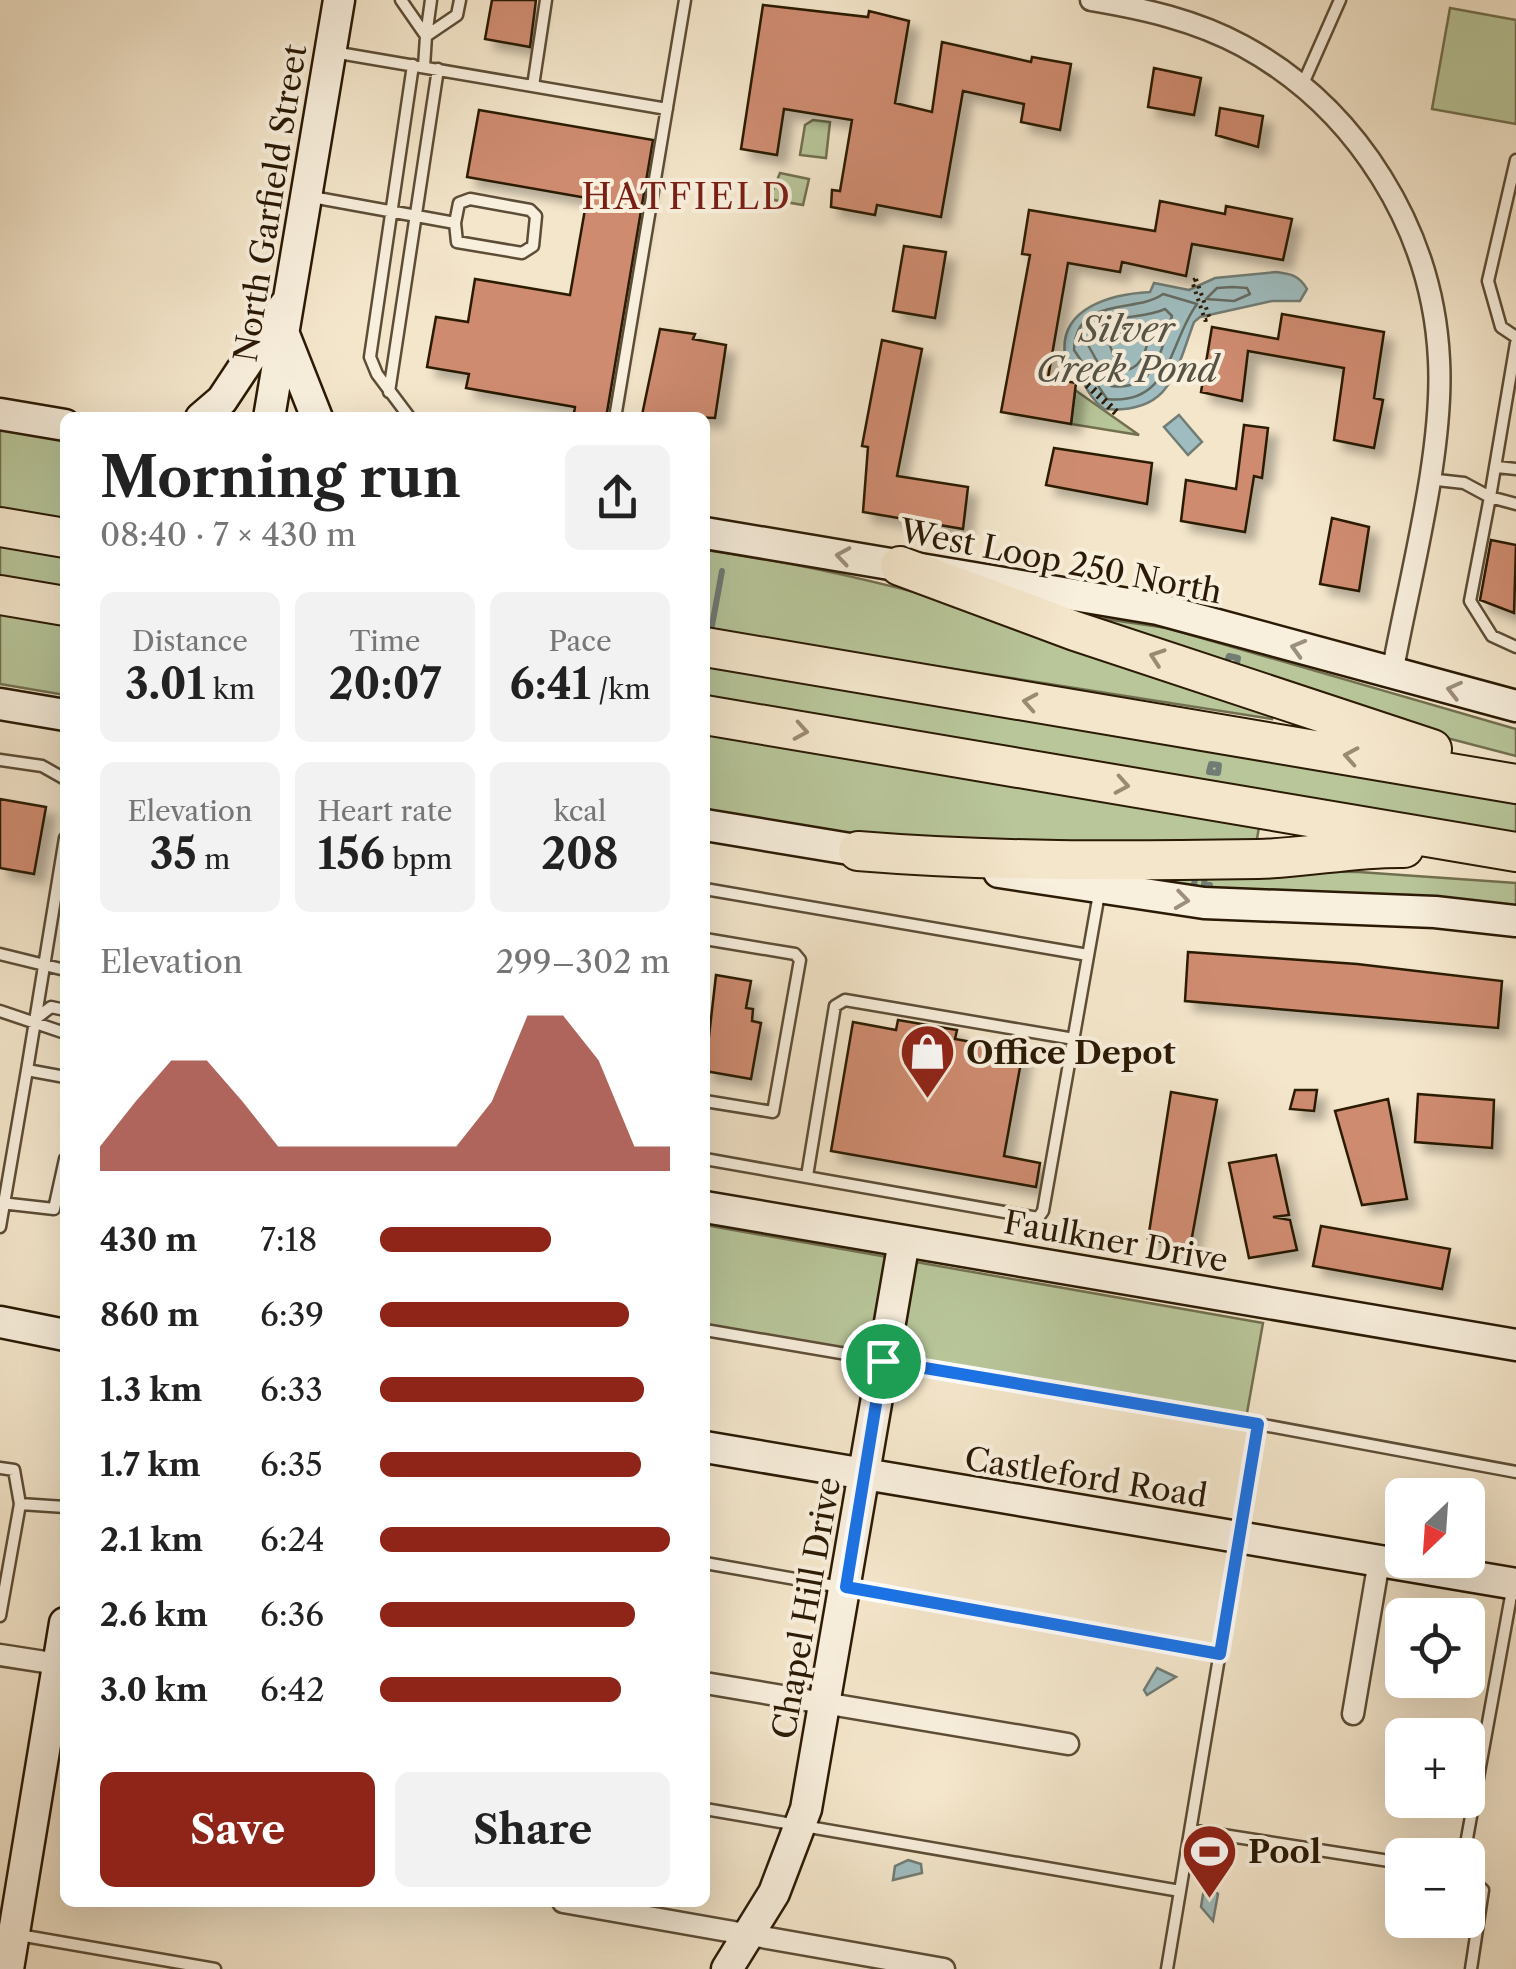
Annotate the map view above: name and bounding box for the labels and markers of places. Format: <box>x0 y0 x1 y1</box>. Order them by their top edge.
shop icon: Office Depot <box>897 1022 957 1101</box>
place label: Office Depot <box>966 1033 1176 1072</box>
pin <box>841 1319 926 1404</box>
sports icon: Pool <box>1179 1821 1239 1900</box>
place label: Pool <box>1248 1832 1321 1871</box>

